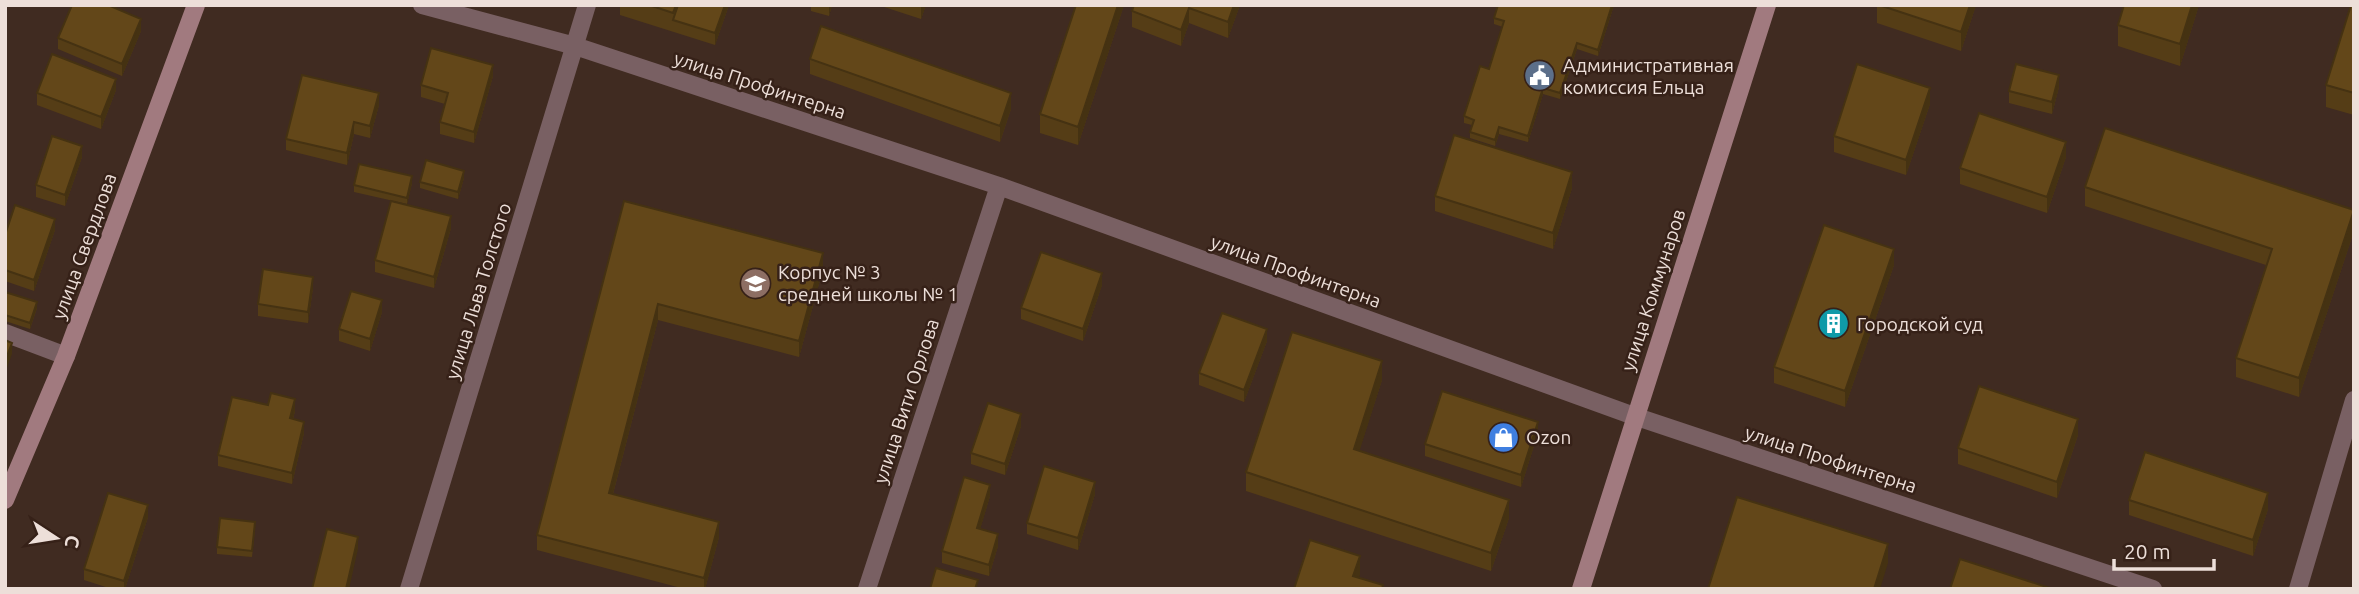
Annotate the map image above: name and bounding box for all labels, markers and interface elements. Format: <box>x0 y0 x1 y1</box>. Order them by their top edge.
street label: улица Профинтерна <box>671 47 849 123</box>
place label: Административная комиссия Ельца <box>1563 54 1734 98</box>
public building icon: Административная комиссия Ельца <box>1523 59 1557 93</box>
street label: улица Свердлова <box>47 170 121 322</box>
street label: улица Льва Толстого <box>441 200 515 382</box>
street label: улица Коммунаров <box>1616 206 1690 374</box>
street label: улица Профинтерна <box>1208 230 1384 312</box>
place label: Корпус № 3 средней школы № 1 <box>778 261 958 305</box>
school or university icon: Корпус № 3 средней школы № 1 <box>738 266 772 300</box>
building icon: Городской суд <box>1817 307 1851 341</box>
place label: Городской суд <box>1857 313 1983 335</box>
street label: улица Вити Орлова <box>869 316 943 486</box>
shop icon: Ozon <box>1486 420 1520 454</box>
street label: улица Профинтерна <box>1742 421 1920 497</box>
place label: Ozon <box>1526 426 1571 448</box>
north arrow <box>21 503 91 573</box>
scale bar <box>2114 528 2214 572</box>
text: С <box>61 533 85 550</box>
text: 20 m <box>2124 539 2171 563</box>

